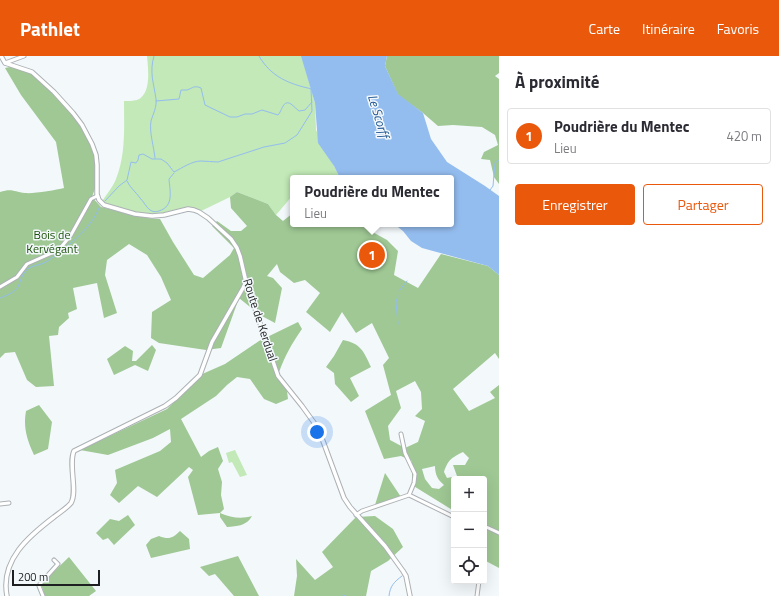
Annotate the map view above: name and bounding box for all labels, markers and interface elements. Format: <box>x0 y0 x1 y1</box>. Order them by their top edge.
text: Pathlet <box>20 14 80 43</box>
text: Carte <box>589 18 620 39</box>
text: Itinéraire <box>642 18 695 39</box>
text: Favoris <box>717 18 759 39</box>
text: À proximité <box>515 69 599 95</box>
water label: Le Scorff <box>363 92 396 143</box>
text: Poudrière du Mentec <box>554 115 689 138</box>
text: 1 <box>525 126 533 146</box>
text: 420 m <box>726 126 762 146</box>
text: Lieu <box>554 138 577 158</box>
popup <box>290 175 454 227</box>
text: Poudrière du Mentec <box>304 180 440 203</box>
button: Enregistrer <box>515 184 635 225</box>
button: Partager <box>643 184 763 225</box>
text: Lieu <box>304 203 327 223</box>
park label: Bois de Kervégant <box>26 225 78 258</box>
pin: 1 <box>359 240 385 270</box>
street label: Route de Kerdual <box>238 276 283 364</box>
your location <box>307 422 327 442</box>
map controls <box>451 476 487 584</box>
button: + <box>451 476 487 512</box>
button: − <box>451 512 487 548</box>
button: locate <box>451 548 487 584</box>
scale bar <box>12 568 100 587</box>
text: 200 m <box>18 569 48 585</box>

